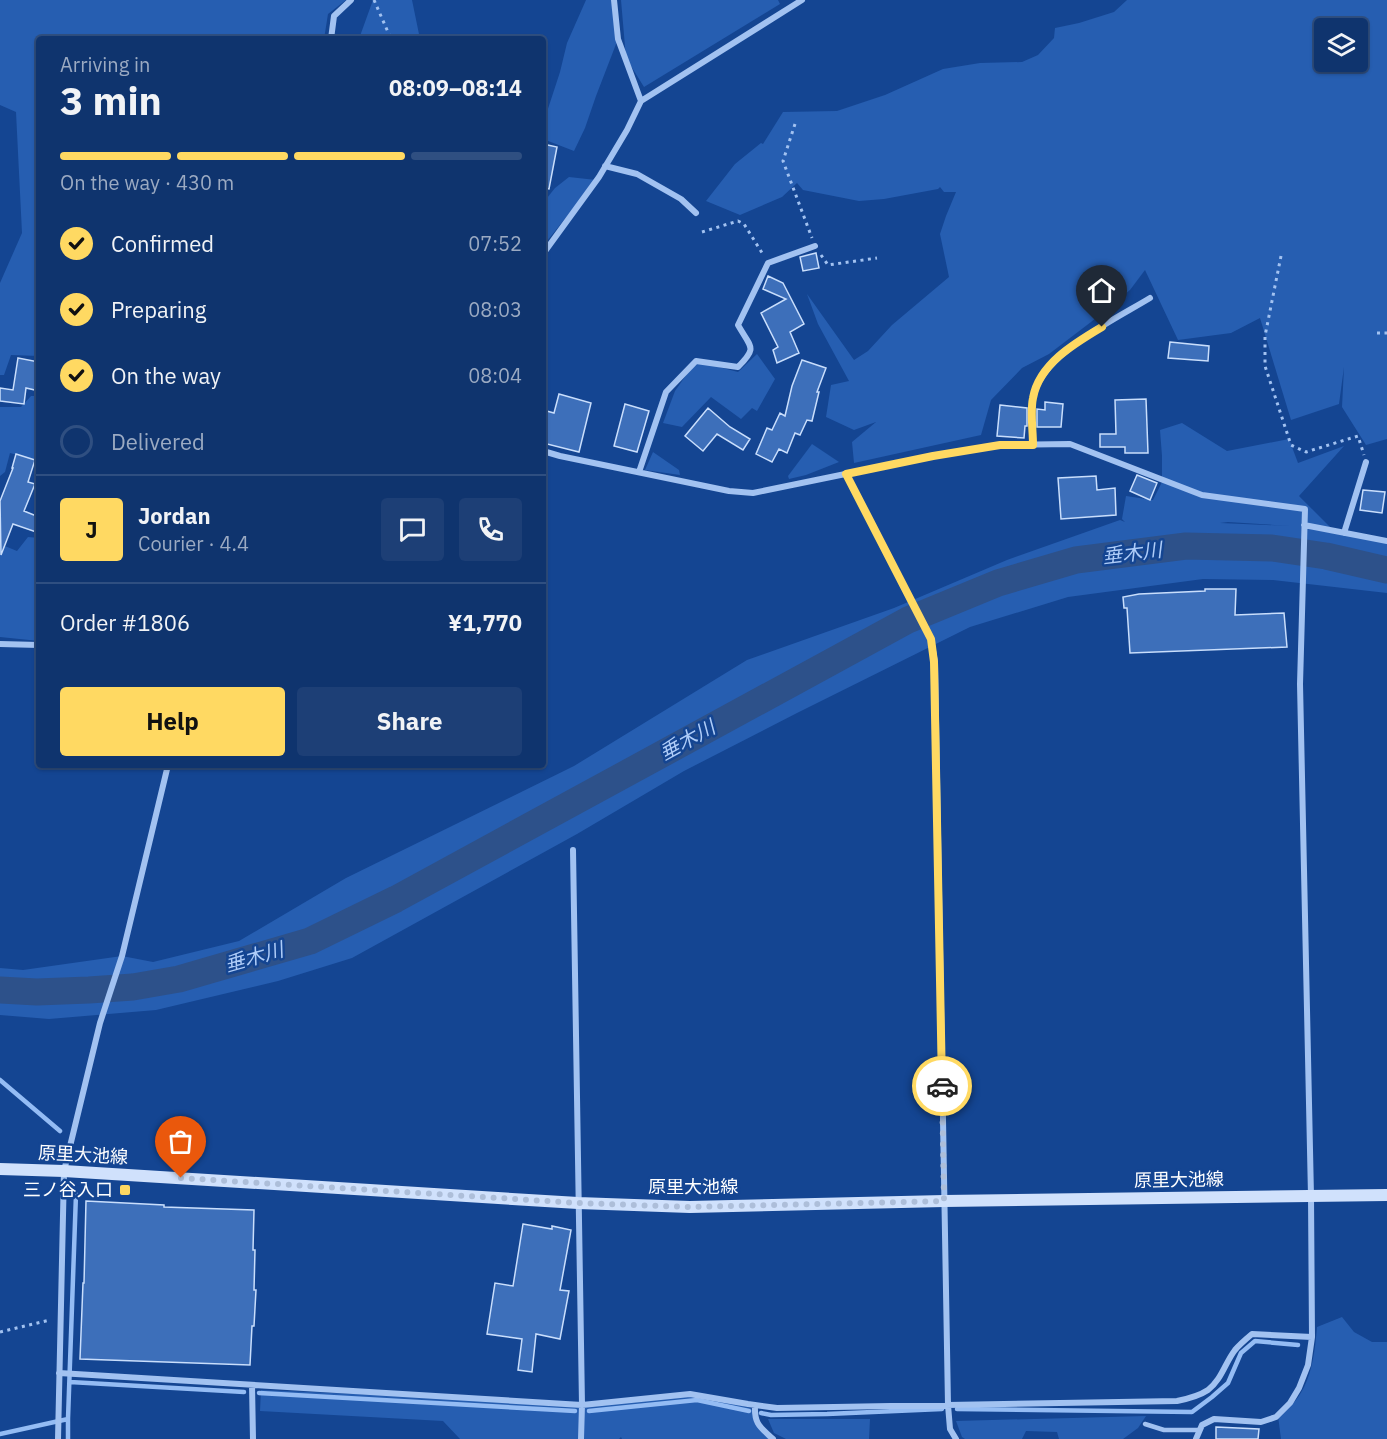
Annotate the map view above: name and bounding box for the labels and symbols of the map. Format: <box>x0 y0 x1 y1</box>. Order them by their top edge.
pin <box>1076 265 1127 327</box>
water label: 垂木川 <box>1101 535 1165 570</box>
water label: 垂木川 <box>654 712 721 766</box>
water label: 垂木川 <box>221 935 288 978</box>
courier <box>912 1056 972 1116</box>
pin <box>155 1116 206 1178</box>
street label: 原里大池線 <box>37 1141 129 1168</box>
street label: 原里大池線 <box>1134 1167 1224 1192</box>
street label: 原里大池線 <box>648 1175 738 1198</box>
place label: 三ノ谷入口 <box>23 1178 113 1201</box>
marker: 三ノ谷入口 <box>118 1183 132 1197</box>

